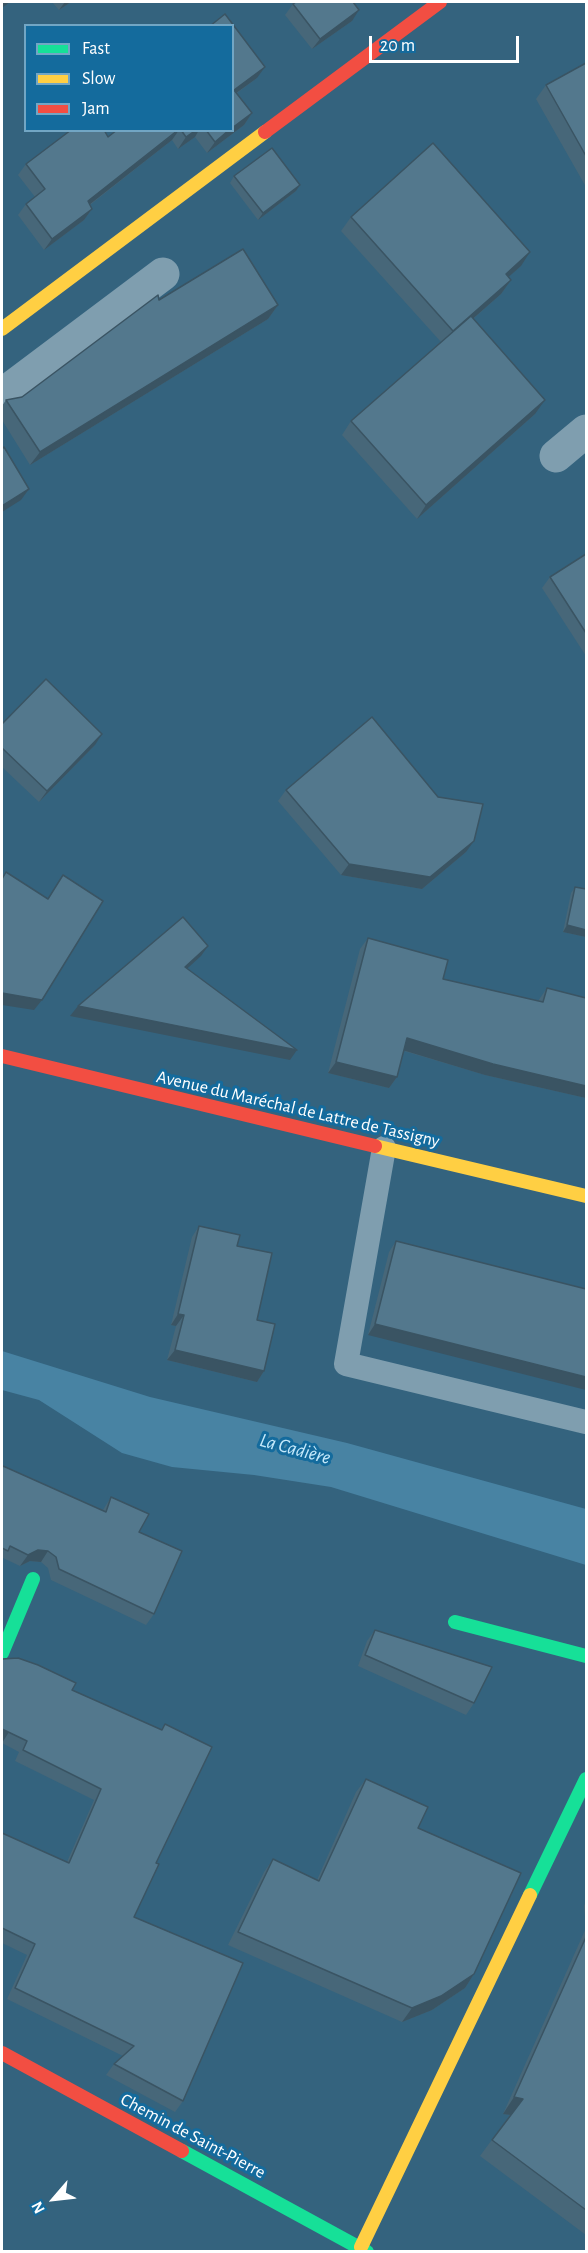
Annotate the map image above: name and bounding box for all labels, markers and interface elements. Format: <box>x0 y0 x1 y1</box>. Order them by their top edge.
legend <box>24 24 234 132</box>
scale bar <box>372 24 522 62</box>
text: 20 m <box>380 37 415 55</box>
text: Fast <box>82 40 110 58</box>
text: Slow <box>82 70 115 88</box>
text: Jam <box>82 100 110 118</box>
street label: Avenue du Maréchal de Lattre de Tassigny <box>154 1066 442 1152</box>
water label: La Cadière <box>257 1428 333 1470</box>
street label: Chemin de Saint-Pierre <box>117 2089 269 2183</box>
north arrow <box>24 2169 84 2229</box>
text: N <box>28 2199 48 2216</box>

